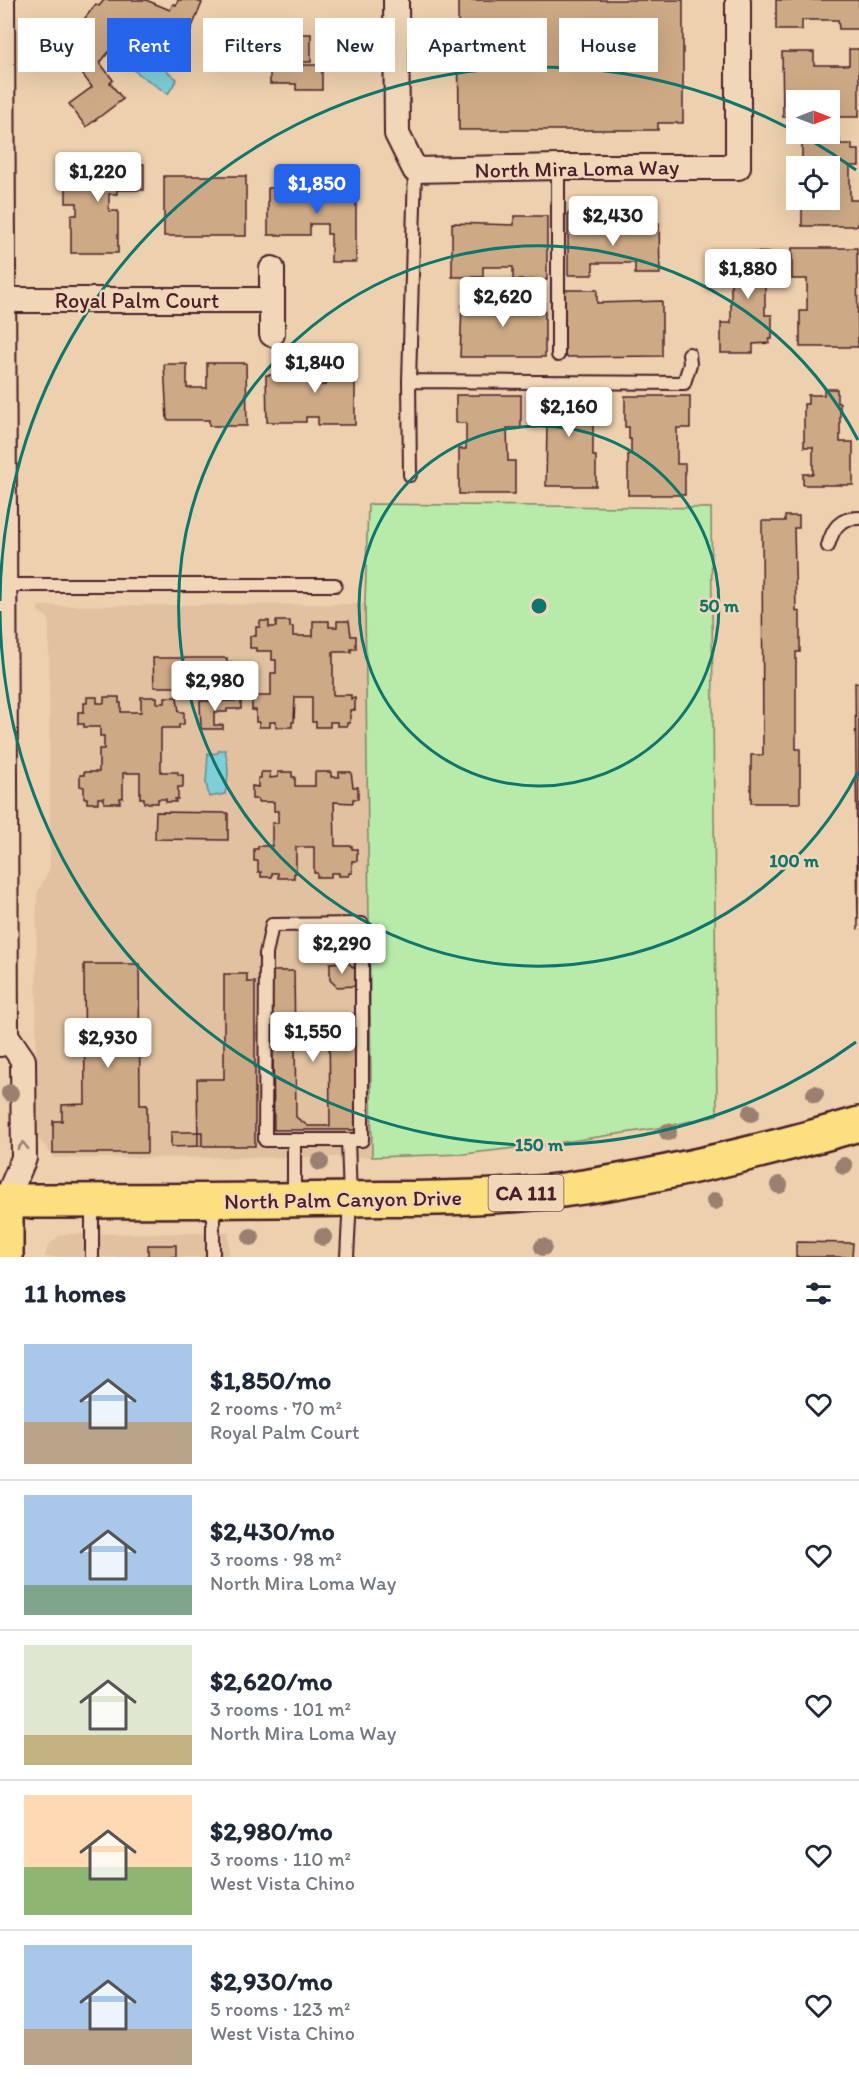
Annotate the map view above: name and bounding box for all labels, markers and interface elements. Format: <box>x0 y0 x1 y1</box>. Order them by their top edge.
chip: Buy <box>18 18 95 72</box>
chip: Rent <box>107 18 191 72</box>
chip: Filters <box>203 18 303 72</box>
chip: New <box>315 18 395 72</box>
chip: Apartment <box>407 18 547 72</box>
chip: House <box>559 18 658 72</box>
north arrow <box>786 90 840 144</box>
map controls <box>786 90 840 210</box>
pin: $1,220 <box>49 152 147 203</box>
street label: North Mira Loma Way <box>474 153 680 184</box>
button: locate <box>786 156 840 210</box>
text: $1,220 <box>69 159 127 183</box>
pin: $1,850 <box>268 164 366 215</box>
text: $1,850 <box>288 171 346 195</box>
pin: $2,430 <box>564 196 662 247</box>
text: $2,430 <box>583 203 643 227</box>
pin: $1,880 <box>699 249 797 300</box>
text: $1,880 <box>719 256 777 280</box>
pin: $2,620 <box>454 277 552 328</box>
text: $2,620 <box>474 284 532 308</box>
street label: Royal Palm Court <box>55 287 219 314</box>
pin: $1,840 <box>266 343 364 394</box>
text: $1,840 <box>285 350 345 374</box>
pin: $2,160 <box>520 387 618 438</box>
text: $2,160 <box>540 394 598 418</box>
text: 50 m <box>699 595 740 617</box>
centre of rings <box>529 596 549 616</box>
pin: $2,980 <box>166 661 264 712</box>
text: $2,980 <box>185 668 245 692</box>
text: 100 m <box>769 850 820 872</box>
pin: $2,290 <box>293 924 391 975</box>
text: $2,290 <box>313 931 371 955</box>
pin: $1,550 <box>264 1012 362 1063</box>
pin: $2,930 <box>59 1018 157 1069</box>
text: $1,550 <box>284 1019 342 1043</box>
text: $2,930 <box>78 1025 138 1049</box>
text: 150 m <box>515 1134 564 1156</box>
one-way arrow <box>17 1141 30 1150</box>
road number: CA 111 <box>488 1175 564 1211</box>
street label: North Palm Canyon Drive <box>224 1184 462 1215</box>
text: 11 homes <box>24 1277 126 1309</box>
icon: filters <box>802 1277 835 1310</box>
text: $1,850/mo <box>210 1364 331 1396</box>
icon: home <box>72 1368 144 1440</box>
icon: heart <box>802 1388 835 1421</box>
text: 2 rooms · 70 m² <box>210 1396 342 1420</box>
text: Royal Palm Court <box>210 1420 359 1444</box>
text: $2,430/mo <box>210 1515 335 1547</box>
icon: home <box>72 1519 144 1591</box>
icon: heart <box>802 1539 835 1572</box>
text: 3 rooms · 98 m² <box>210 1547 342 1571</box>
text: North Mira Loma Way <box>210 1571 396 1595</box>
text: $2,620/mo <box>210 1665 332 1697</box>
icon: home <box>72 1669 144 1741</box>
icon: heart <box>802 1689 835 1722</box>
text: 3 rooms · 101 m² <box>210 1697 351 1721</box>
text: North Mira Loma Way <box>210 1721 396 1745</box>
text: $2,980/mo <box>210 1815 333 1847</box>
icon: home <box>72 1819 144 1891</box>
icon: heart <box>802 1839 835 1872</box>
text: 3 rooms · 110 m² <box>210 1847 351 1871</box>
text: West Vista Chino <box>210 1871 355 1895</box>
text: $2,930/mo <box>210 1965 333 1997</box>
icon: home <box>72 1969 144 2041</box>
icon: heart <box>802 1989 835 2022</box>
text: 5 rooms · 123 m² <box>210 1997 351 2021</box>
text: West Vista Chino <box>210 2021 355 2045</box>

